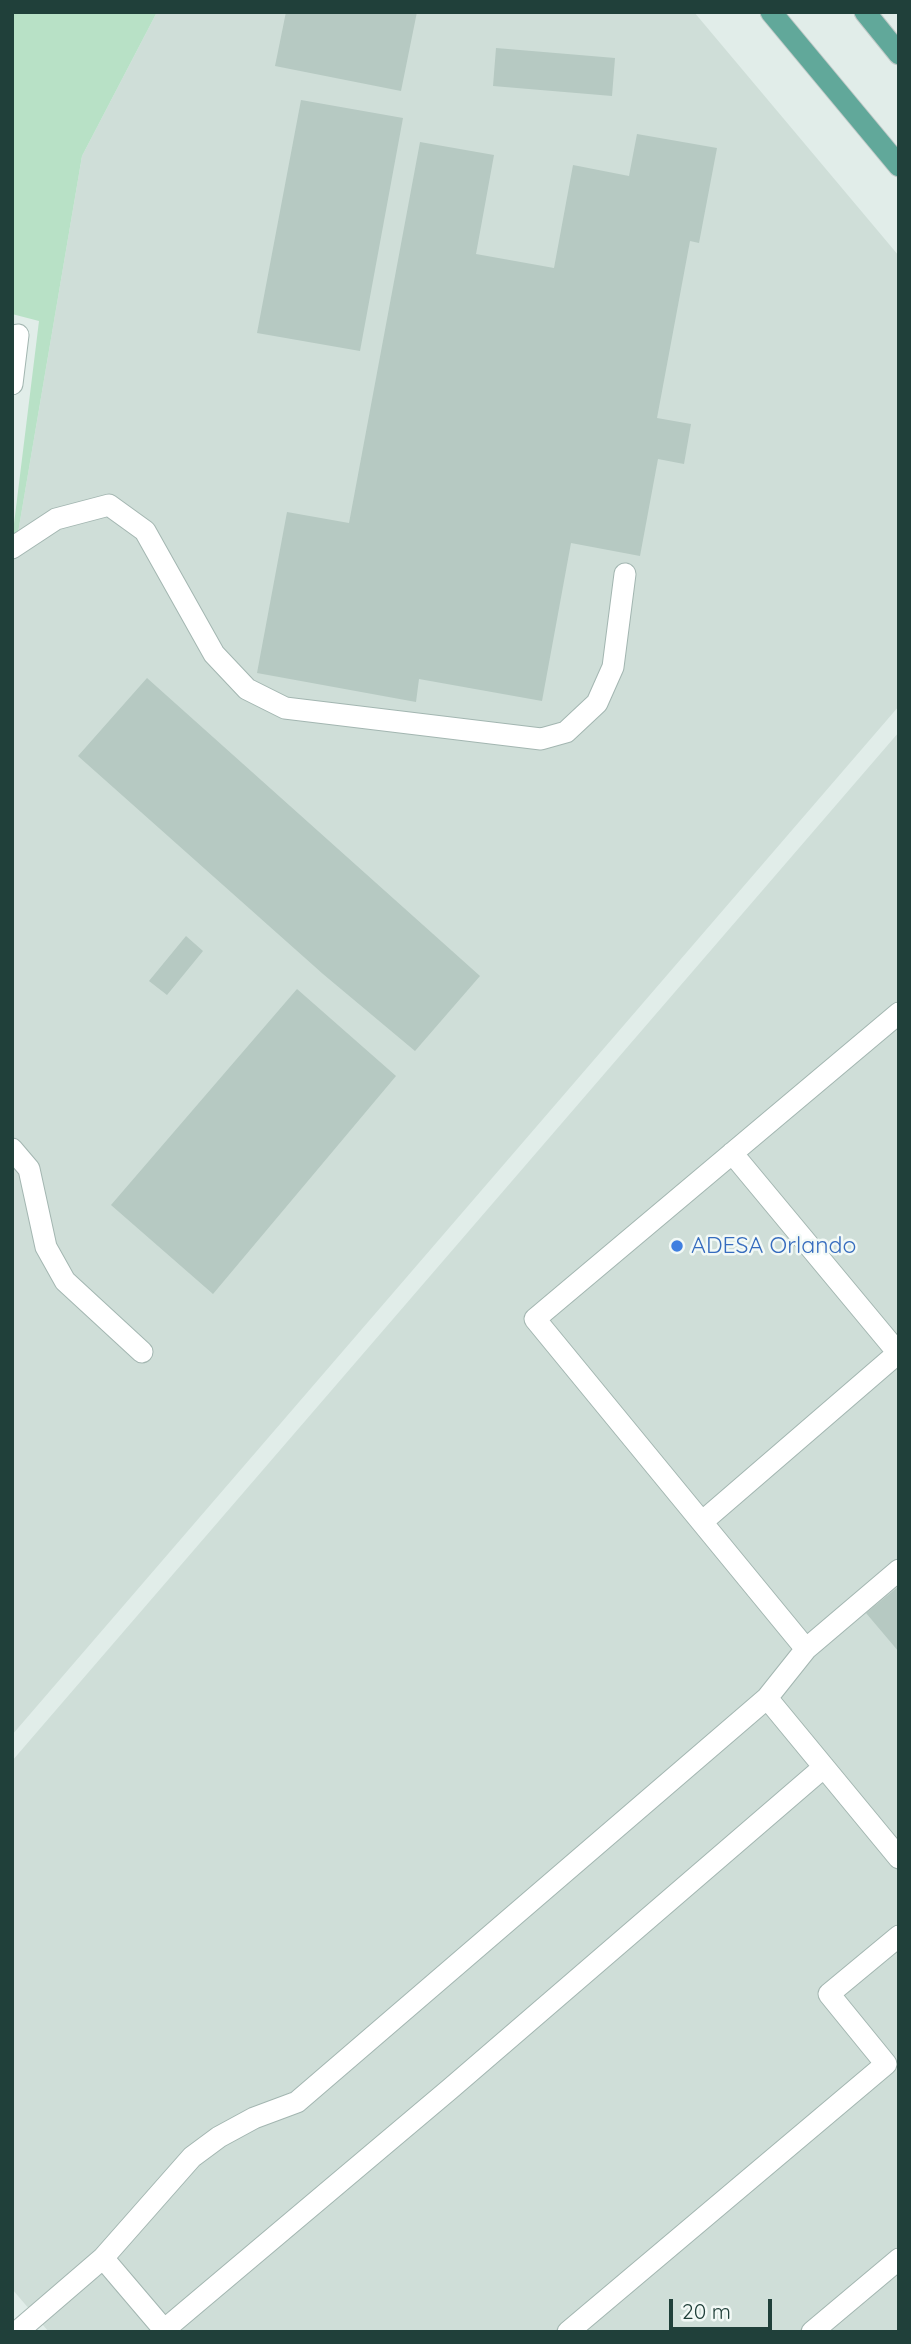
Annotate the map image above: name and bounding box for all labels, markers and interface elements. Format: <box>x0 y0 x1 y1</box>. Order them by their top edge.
place label: ADESA Orlando <box>691 1232 856 1260</box>
marker: ADESA Orlando <box>669 1238 685 1254</box>
scale bar <box>673 2284 776 2328</box>
text: 20 m <box>682 2298 731 2324</box>

